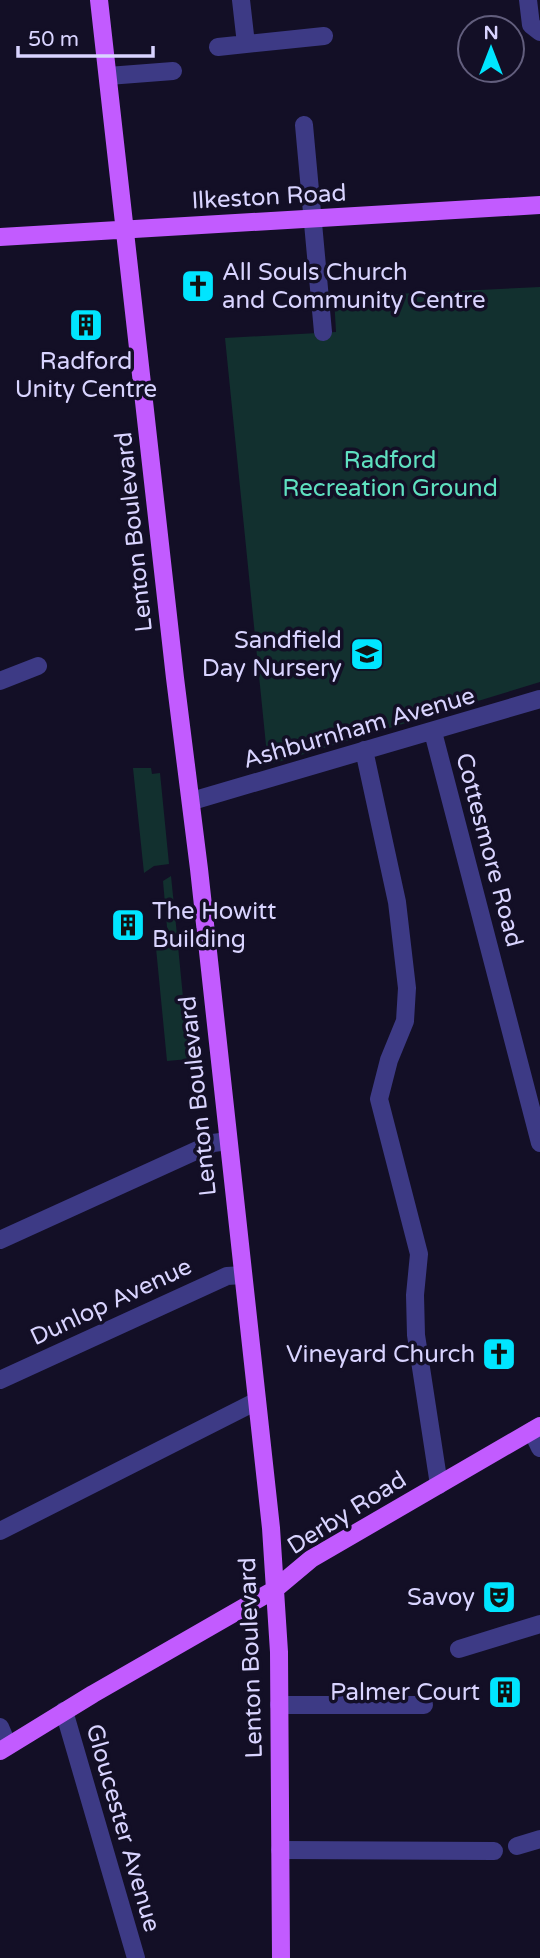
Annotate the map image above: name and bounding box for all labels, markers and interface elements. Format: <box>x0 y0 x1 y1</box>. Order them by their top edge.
scale bar <box>18 14 152 58</box>
north arrow <box>456 14 526 84</box>
text: N <box>483 22 499 44</box>
text: 50 m <box>28 27 79 52</box>
street label: Ilkeston Road <box>191 178 347 216</box>
place label: All Souls Church and Community Centre <box>222 258 486 315</box>
church icon: All Souls Church and Community Centre <box>179 267 217 305</box>
building icon: Radford Unity Centre <box>67 306 105 344</box>
place label: Radford Unity Centre <box>15 347 157 404</box>
street label: Lenton Boulevard <box>109 430 159 634</box>
park label: Radford Recreation Ground <box>282 446 498 503</box>
place label: Sandfield Day Nursery <box>202 626 342 683</box>
school or university icon: Sandfield Day Nursery <box>348 635 386 673</box>
street label: Ashburnham Avenue <box>240 681 478 775</box>
street label: Cottesmore Road <box>449 750 529 950</box>
place label: The Howitt Building <box>152 897 276 954</box>
building icon: The Howitt Building <box>109 906 147 944</box>
street label: Lenton Boulevard <box>173 994 223 1198</box>
street label: Dunlop Avenue <box>26 1252 196 1352</box>
church icon: Vineyard Church <box>480 1335 518 1373</box>
place label: Vineyard Church <box>286 1340 475 1369</box>
street label: Derby Road <box>282 1465 412 1561</box>
street label: Lenton Boulevard <box>233 1557 269 1759</box>
theatre icon: Savoy <box>480 1578 518 1616</box>
place label: Savoy <box>407 1583 475 1612</box>
building icon: Palmer Court <box>486 1673 524 1711</box>
place label: Palmer Court <box>330 1678 480 1707</box>
street label: Gloucester Avenue <box>79 1721 167 1935</box>

